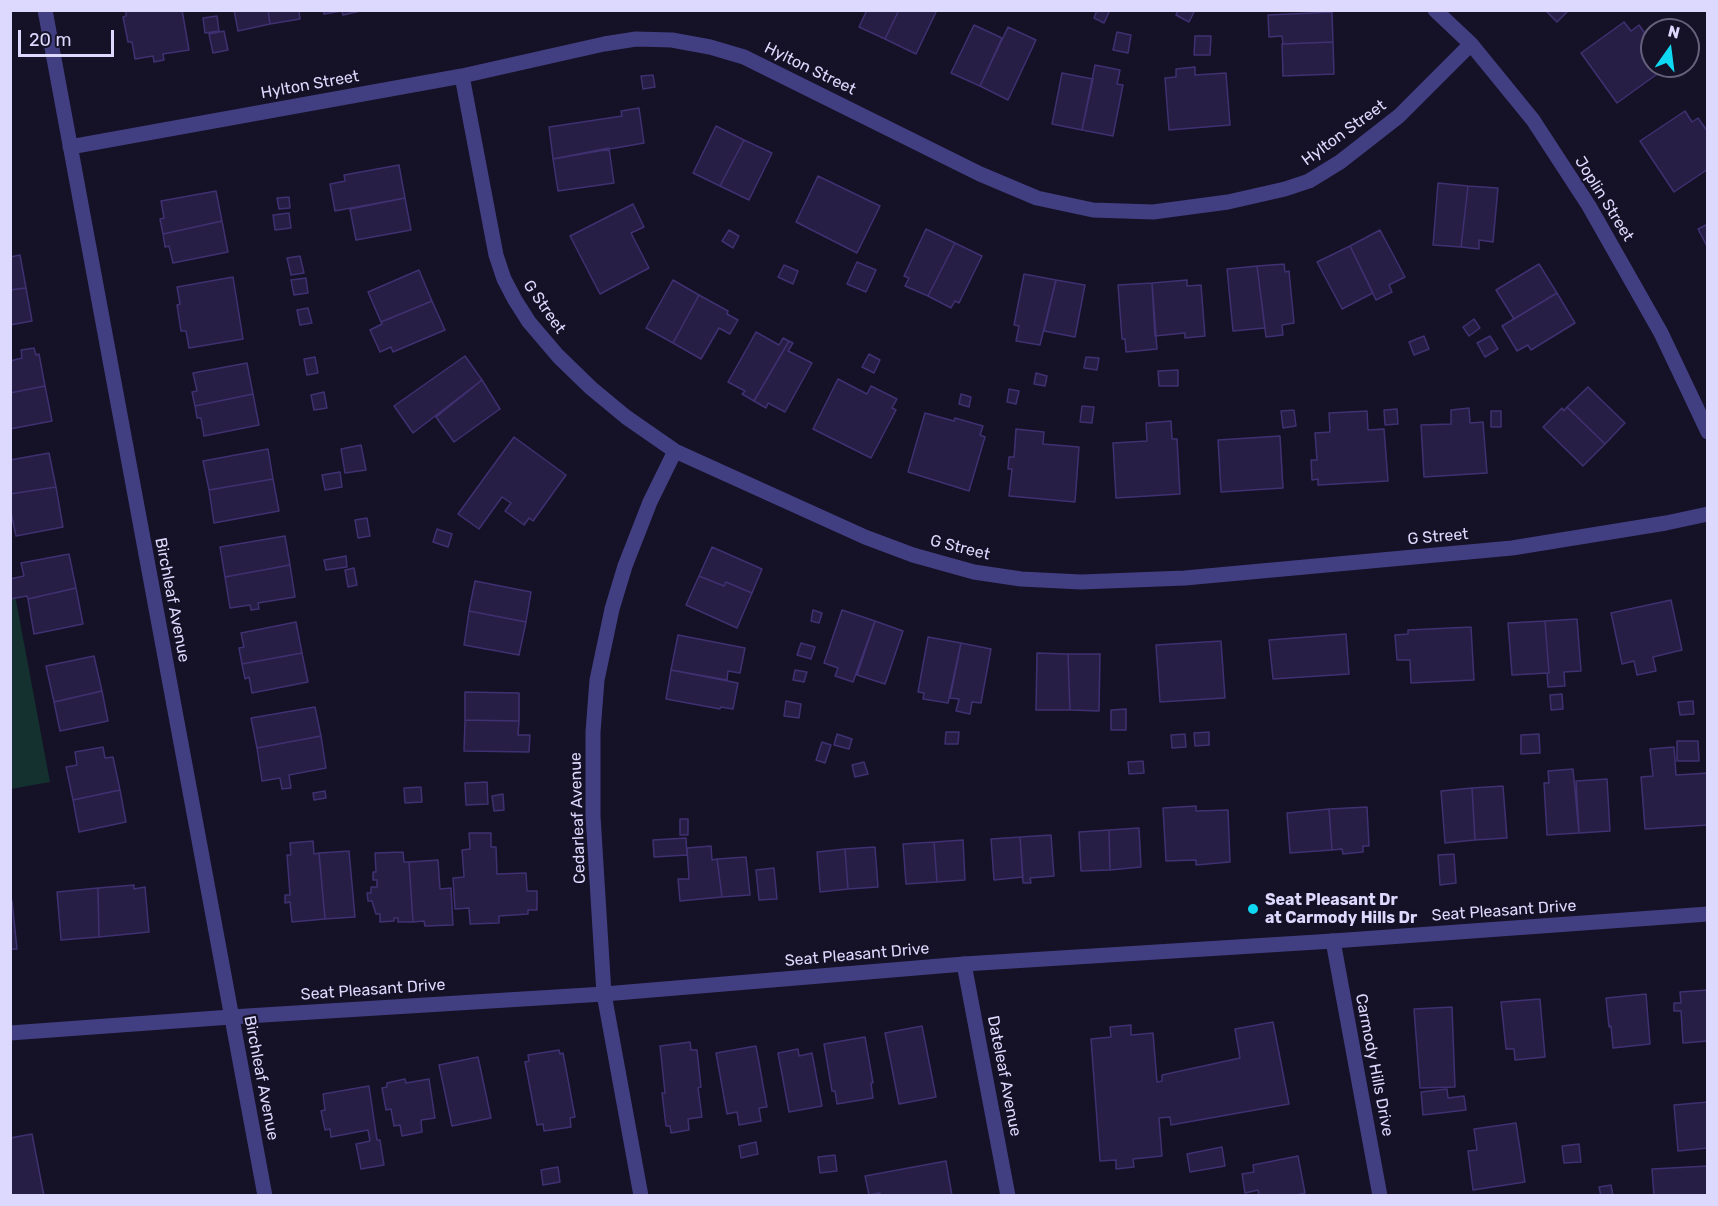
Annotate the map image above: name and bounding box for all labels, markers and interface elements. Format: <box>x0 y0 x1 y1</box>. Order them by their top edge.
scale bar <box>21 18 117 56</box>
north arrow <box>1640 18 1700 78</box>
text: N <box>1666 21 1682 43</box>
text: 20 m <box>29 29 71 51</box>
street label: Hylton Street <box>761 39 859 99</box>
street label: Hylton Street <box>259 67 361 103</box>
street label: Hylton Street <box>1298 96 1390 170</box>
street label: Joplin Street <box>1570 153 1638 245</box>
street label: G Street <box>519 276 569 338</box>
street label: G Street <box>1407 525 1469 549</box>
street label: G Street <box>928 531 992 565</box>
street label: Birchleaf Avenue <box>150 536 194 664</box>
street label: Cedarleaf Avenue <box>566 752 590 884</box>
place label: Seat Pleasant Dr at Carmody Hills Dr <box>1265 890 1417 928</box>
street label: Seat Pleasant Drive <box>1431 896 1577 926</box>
marker: Seat Pleasant Dr at Carmody Hills Dr <box>1246 902 1260 916</box>
street label: Seat Pleasant Drive <box>784 939 930 971</box>
street label: Seat Pleasant Drive <box>300 975 446 1005</box>
street label: Carmody Hills Drive <box>1351 992 1397 1138</box>
street label: Birchleaf Avenue <box>239 1014 283 1142</box>
street label: Dateleaf Avenue <box>983 1014 1025 1138</box>

